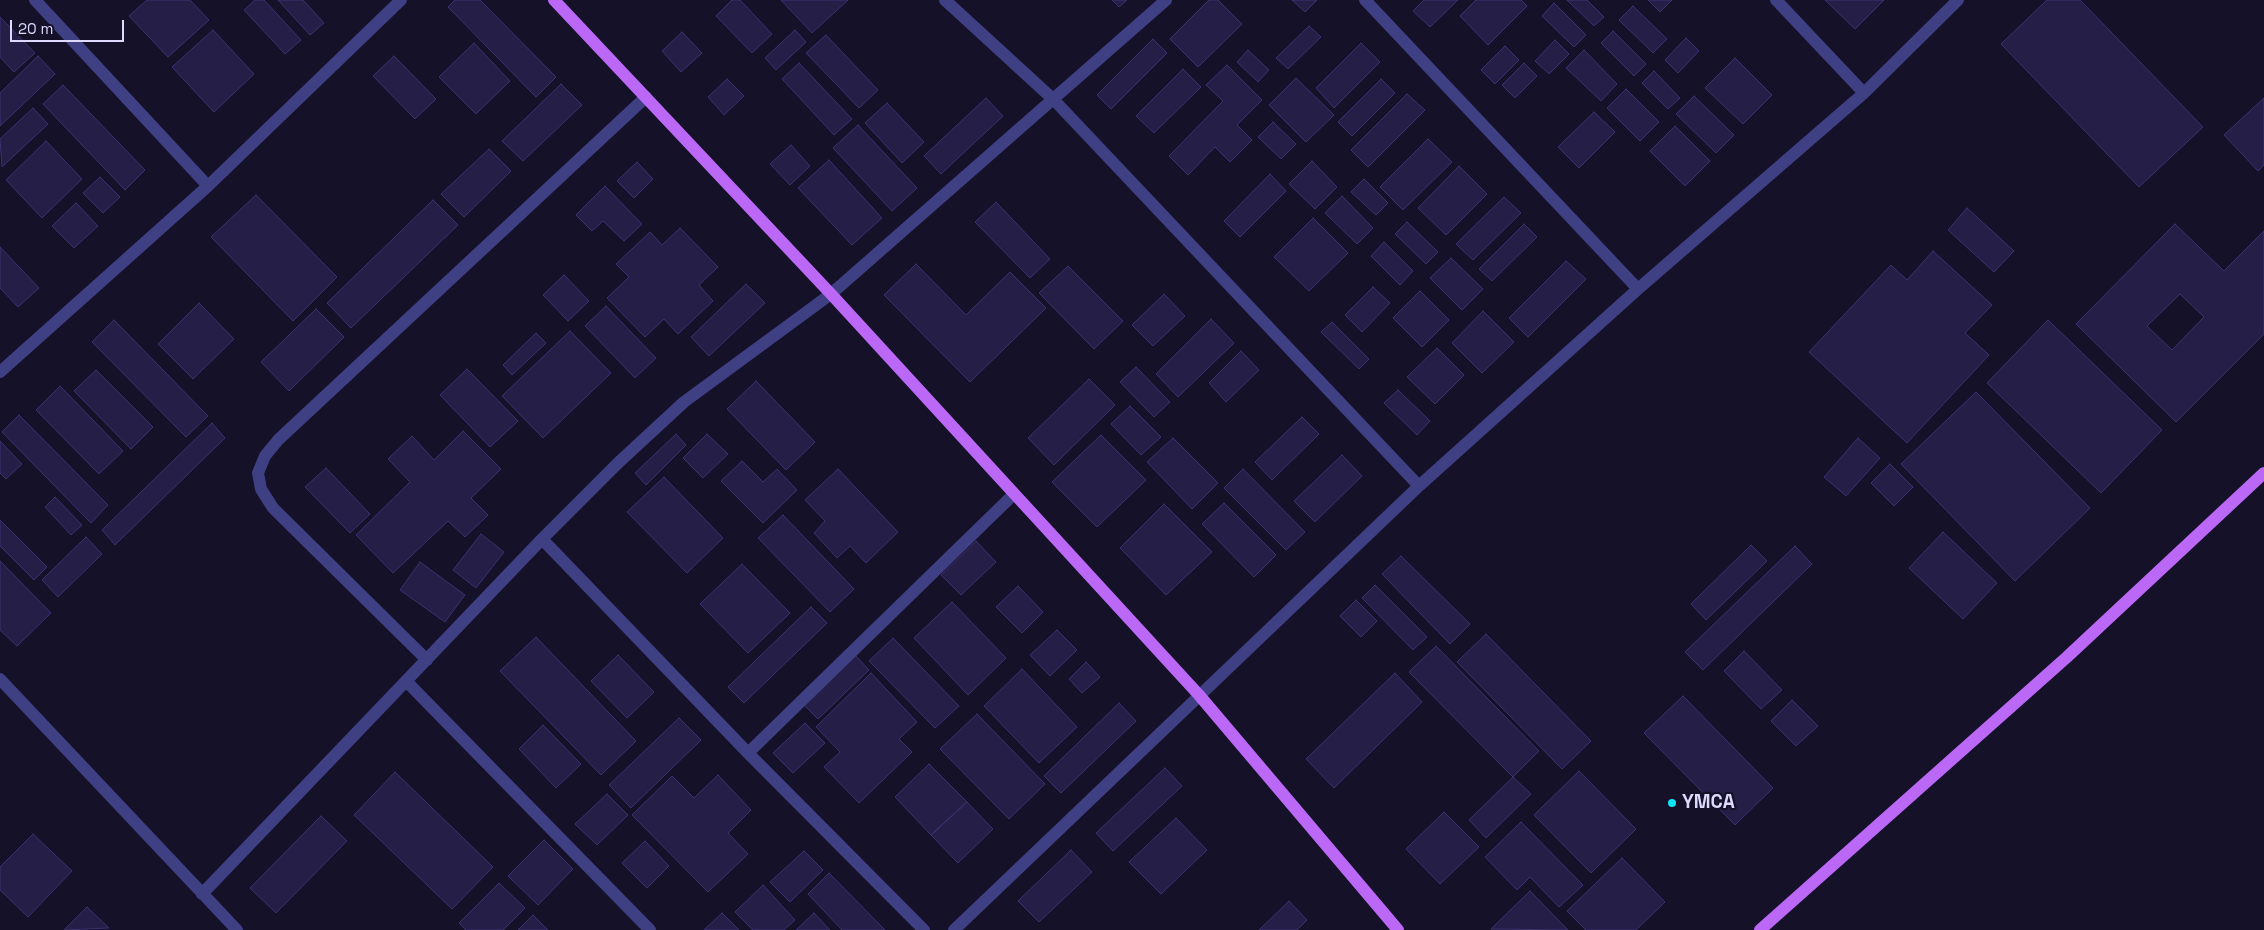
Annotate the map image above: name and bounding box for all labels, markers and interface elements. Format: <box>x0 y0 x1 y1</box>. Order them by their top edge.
scale bar <box>12 10 126 42</box>
text: 20 m <box>18 19 53 38</box>
place label: YMCA <box>1682 792 1735 814</box>
marker: YMCA <box>1666 797 1678 809</box>

